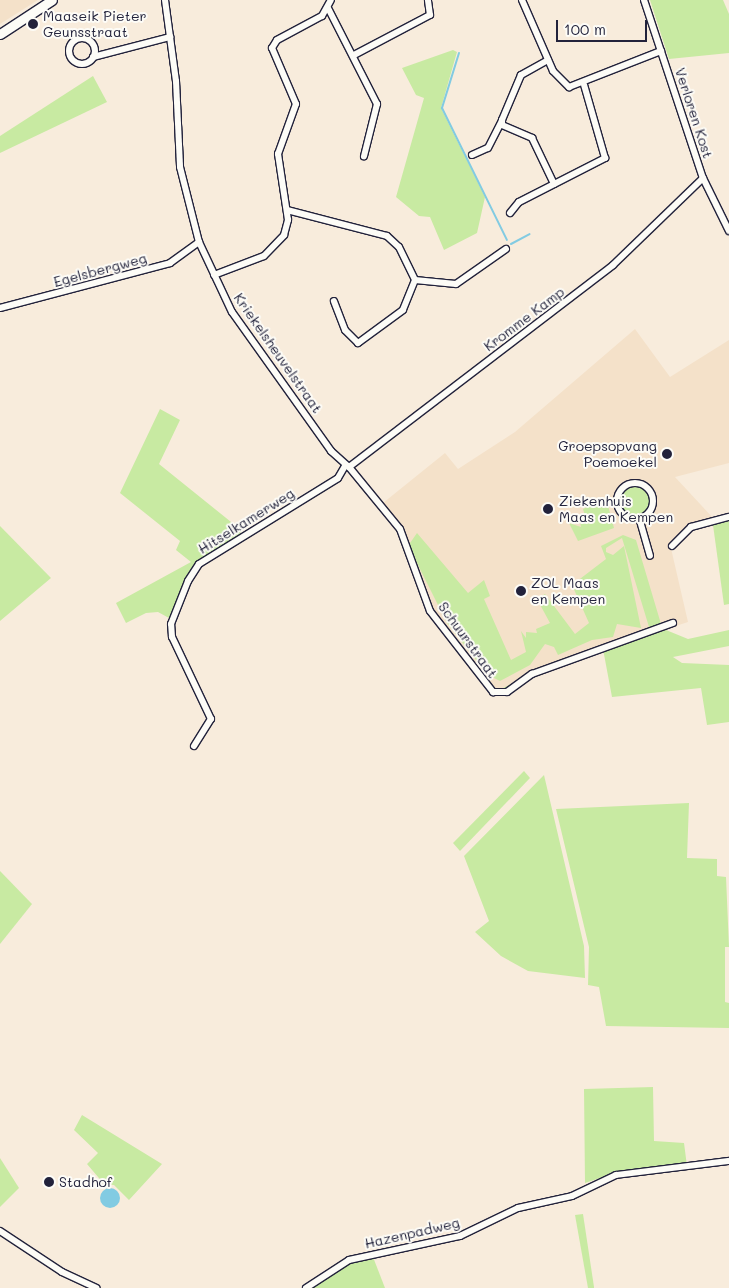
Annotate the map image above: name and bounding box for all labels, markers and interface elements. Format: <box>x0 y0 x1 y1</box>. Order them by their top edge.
place label: Maaseik Pieter Geunsstraat <box>43 8 147 40</box>
scale bar <box>559 10 650 42</box>
marker: Maaseik Pieter Geunsstraat <box>27 18 39 30</box>
text: 100 m <box>564 19 606 39</box>
street label: Verloren Kost <box>671 66 717 160</box>
street label: Egelsbergweg <box>52 250 148 290</box>
street label: Kromme Kamp <box>480 283 568 355</box>
street label: Kriekelsheuvelstraat <box>230 290 326 416</box>
place label: Groepsopvang Poemoekel <box>558 438 657 471</box>
marker: Groepsopvang Poemoekel <box>661 448 673 460</box>
street label: Hitselkamerweg <box>195 485 297 557</box>
place label: Ziekenhuis Maas en Kempen <box>559 493 673 526</box>
marker: Ziekenhuis Maas en Kempen <box>541 502 555 516</box>
place label: ZOL Maas en Kempen <box>531 575 605 608</box>
marker: ZOL Maas en Kempen <box>515 585 527 597</box>
street label: Schuurstraat <box>435 599 501 681</box>
place label: Stadhof <box>59 1174 112 1190</box>
marker: Stadhof <box>43 1176 55 1188</box>
street label: Hazenpadweg <box>363 1214 461 1252</box>

